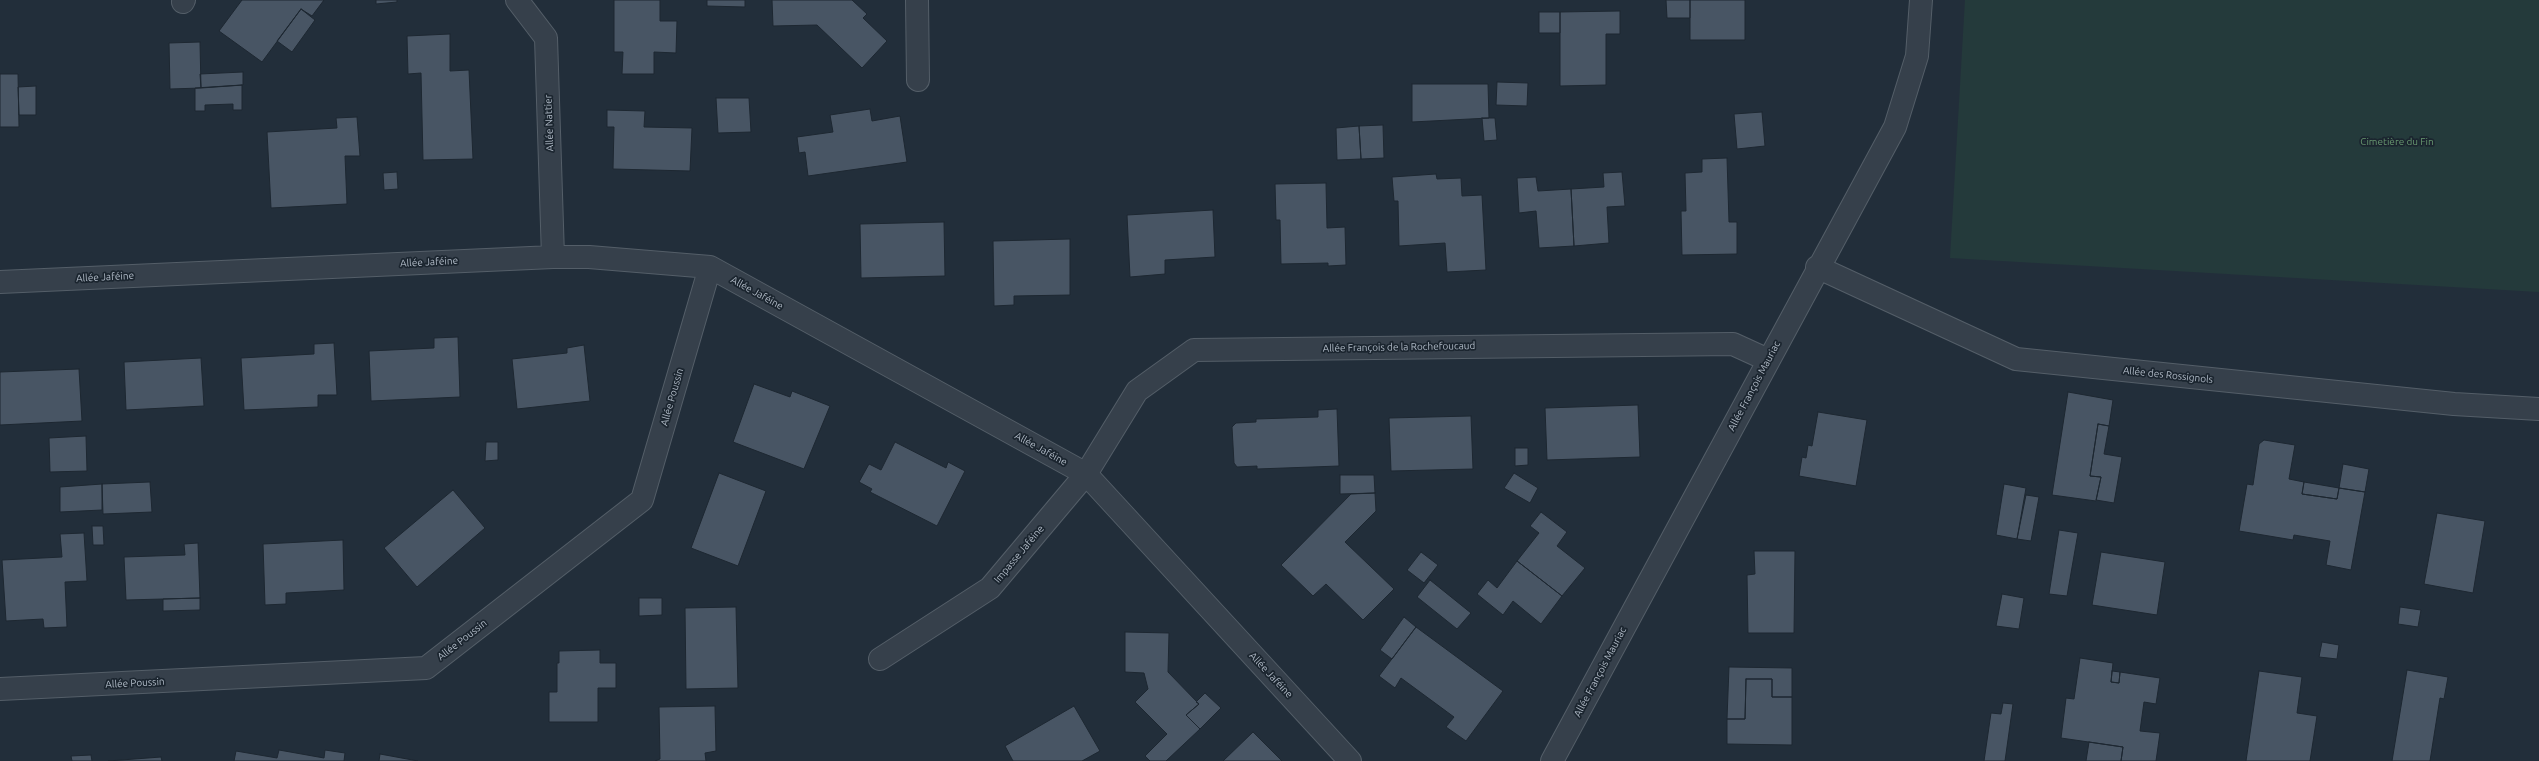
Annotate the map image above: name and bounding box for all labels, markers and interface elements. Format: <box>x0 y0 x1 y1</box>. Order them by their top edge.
street label: Allée Nattier <box>542 94 556 152</box>
park label: Cimetière du Fin <box>2360 136 2434 148</box>
street label: Allée Jaféine <box>400 254 458 270</box>
street label: Allée Jaféine <box>76 269 134 285</box>
street label: Allée Jaféine <box>729 274 785 312</box>
street label: Allée François Mauriac <box>1725 339 1783 433</box>
street label: Allée François de la Rochefoucaud <box>1323 340 1475 354</box>
street label: Allée des Rossignols <box>2122 364 2214 386</box>
street label: Allée Poussin <box>658 367 686 427</box>
street label: Allée Jaféine <box>1013 430 1069 468</box>
street label: Impasse Jaféine <box>991 523 1047 585</box>
street label: Allée Poussin <box>435 617 489 663</box>
street label: Allée François Mauriac <box>1571 625 1629 719</box>
street label: Allée Jaféine <box>1247 650 1295 700</box>
street label: Allée Poussin <box>105 675 165 691</box>

